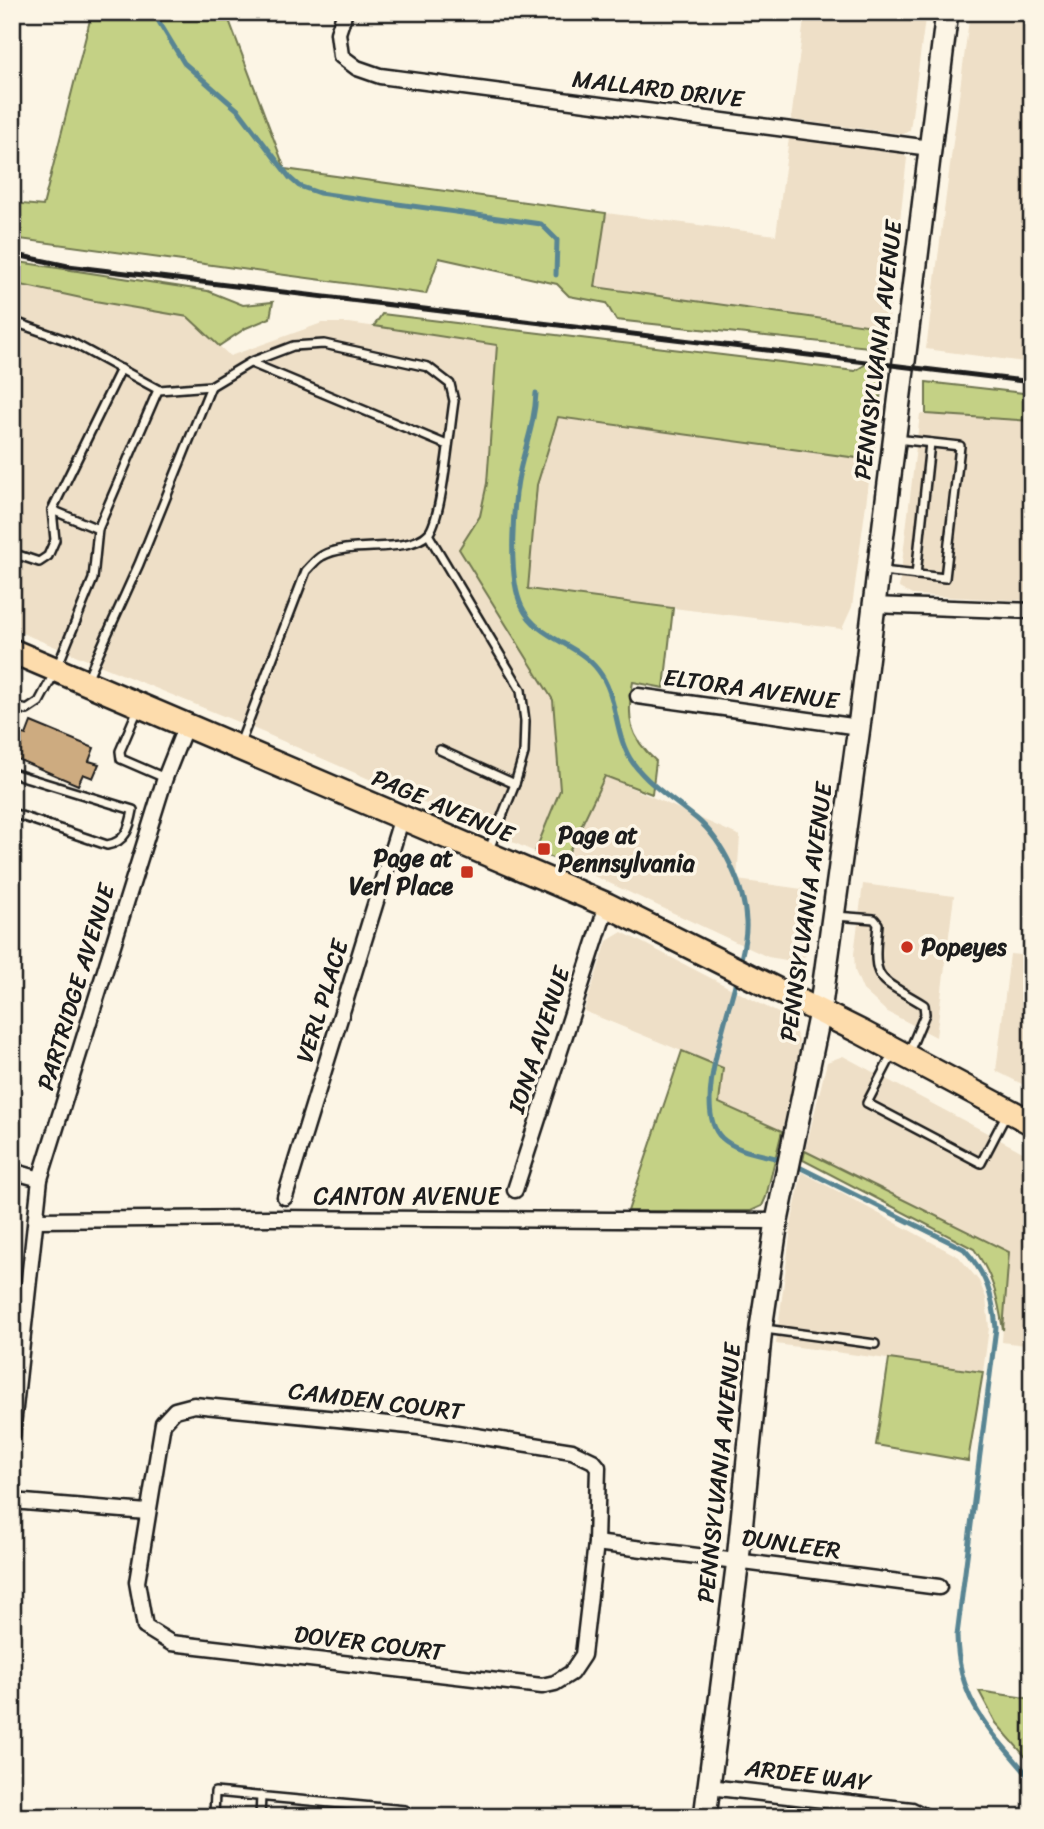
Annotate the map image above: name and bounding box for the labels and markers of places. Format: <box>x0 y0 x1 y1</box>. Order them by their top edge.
place label: Page at Pennsylvania <box>558 814 696 884</box>
place label: Page at Verl Place <box>349 837 454 907</box>
marker: Page at Pennsylvania <box>536 841 552 857</box>
marker: Page at Verl Place <box>459 864 475 880</box>
place label: Popeyes <box>921 926 1008 968</box>
marker: Popeyes <box>899 939 915 955</box>

